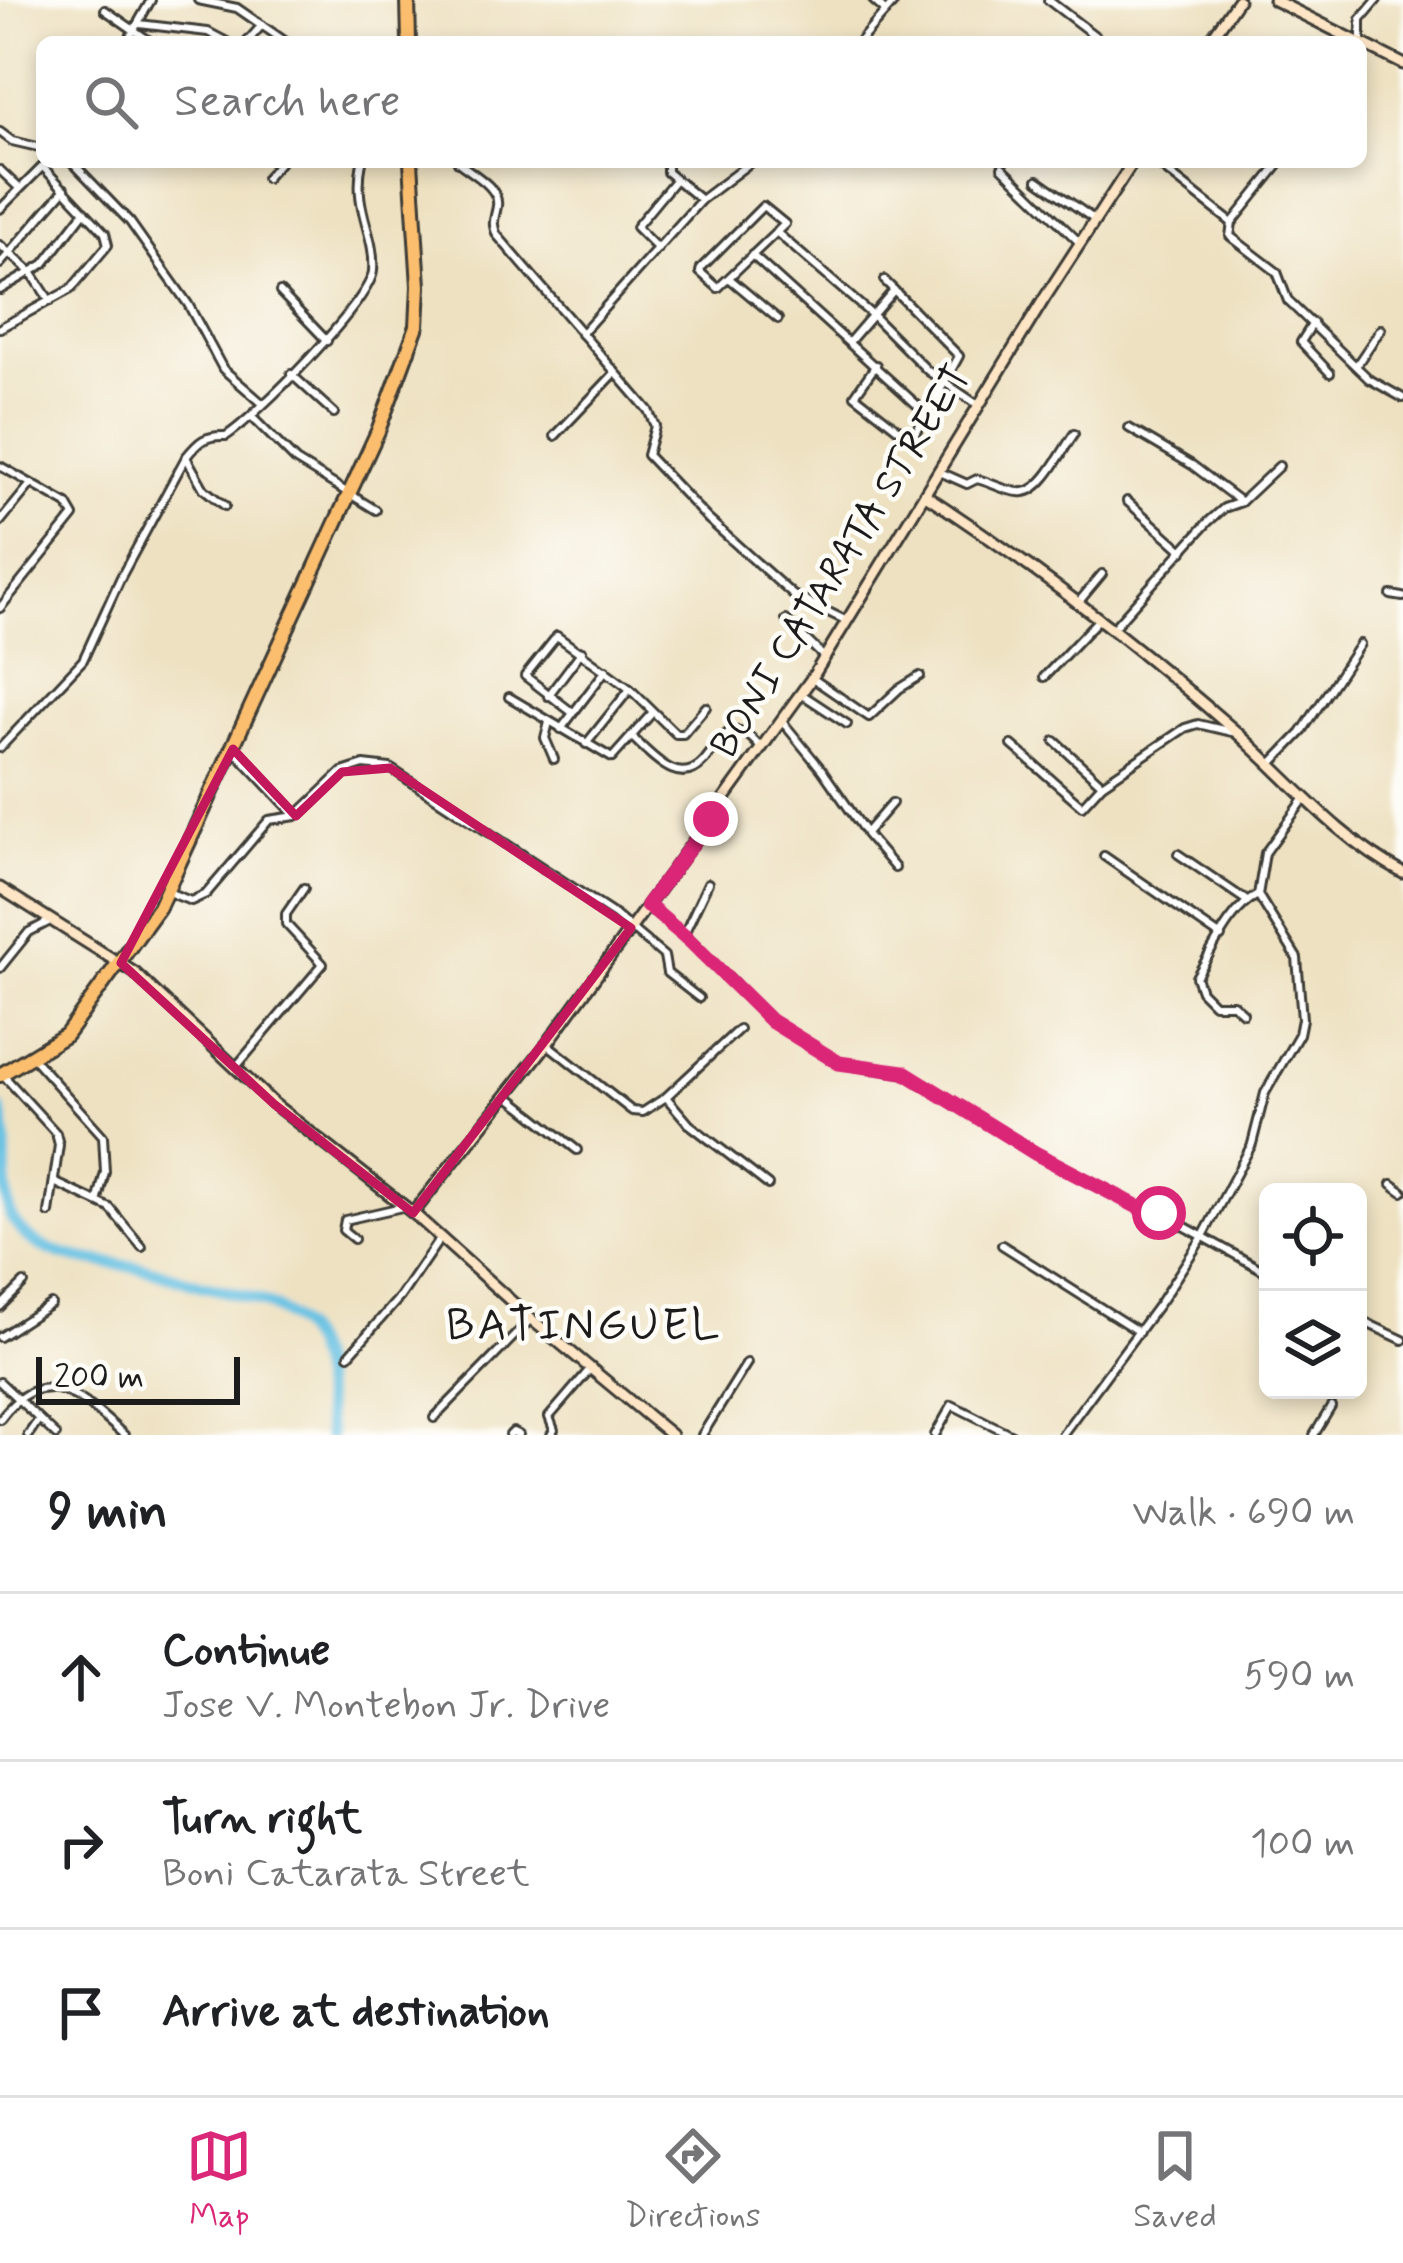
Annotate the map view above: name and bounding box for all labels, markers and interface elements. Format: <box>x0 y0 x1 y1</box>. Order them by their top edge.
search box <box>36 36 1367 168</box>
icon: search <box>78 69 144 135</box>
text: Search here <box>174 73 401 132</box>
street label: BONI CATARATA STREET <box>700 356 984 768</box>
route end <box>684 792 738 846</box>
map controls <box>1259 1183 1367 1399</box>
button: locate <box>1259 1183 1367 1291</box>
route start <box>1132 1186 1186 1240</box>
button: layers <box>1259 1291 1367 1399</box>
district label: BATINGUEL <box>446 1297 722 1356</box>
scale bar <box>36 1351 240 1404</box>
text: 200 m <box>54 1356 144 1400</box>
text: 9 min <box>48 1480 168 1546</box>
text: Walk · 690 m <box>1133 1488 1355 1539</box>
text: Continue <box>162 1622 330 1681</box>
icon: ahead <box>48 1644 114 1710</box>
text: 590 m <box>1243 1651 1355 1702</box>
text: Jose V. Montebon Jr. Drive <box>162 1681 610 1732</box>
text: Turn right <box>162 1790 362 1849</box>
icon: right <box>48 1812 114 1878</box>
text: 100 m <box>1250 1819 1355 1870</box>
text: Boni Catarata Street <box>162 1849 530 1900</box>
icon: arrive <box>48 1980 114 2046</box>
text: Arrive at destination <box>162 1983 550 2042</box>
tab: Map <box>186 2123 252 2239</box>
tab: Directions <box>625 2123 761 2239</box>
tab: Saved <box>1133 2123 1217 2239</box>

